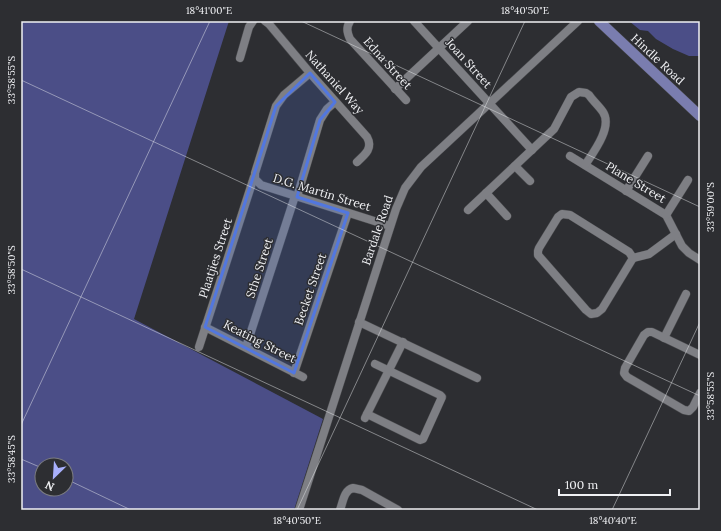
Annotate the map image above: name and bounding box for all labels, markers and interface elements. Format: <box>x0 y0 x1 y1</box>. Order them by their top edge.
text: 18°41'00"E <box>186 4 232 17</box>
text: 18°40'50"E <box>501 4 549 17</box>
street label: Hindle Road <box>628 30 688 88</box>
street label: Edna Street <box>361 34 416 93</box>
street label: Joan Street <box>442 34 496 91</box>
street label: Nathaniel Way <box>302 47 368 117</box>
text: 33°58'55"S <box>5 55 18 104</box>
street label: Plane Street <box>603 158 669 206</box>
street label: D.G. Martin Street <box>271 170 373 214</box>
text: 33°59'00"S <box>704 182 717 232</box>
street label: Bardale Road <box>358 193 396 267</box>
street label: Plaatjies Street <box>195 216 235 300</box>
street label: Sthe Street <box>242 236 276 300</box>
text: 33°58'50"S <box>5 245 18 295</box>
street label: Becket Street <box>291 251 329 327</box>
street label: Keating Street <box>221 316 299 366</box>
text: 33°58'55"S <box>704 371 717 420</box>
text: 33°58'45"S <box>5 435 18 483</box>
north arrow <box>34 457 74 497</box>
scale bar <box>559 471 670 497</box>
text: 100 m <box>565 477 598 492</box>
text: N <box>43 478 57 494</box>
text: 18°40'50"E <box>273 514 321 527</box>
text: 18°40'40"E <box>589 514 637 527</box>

